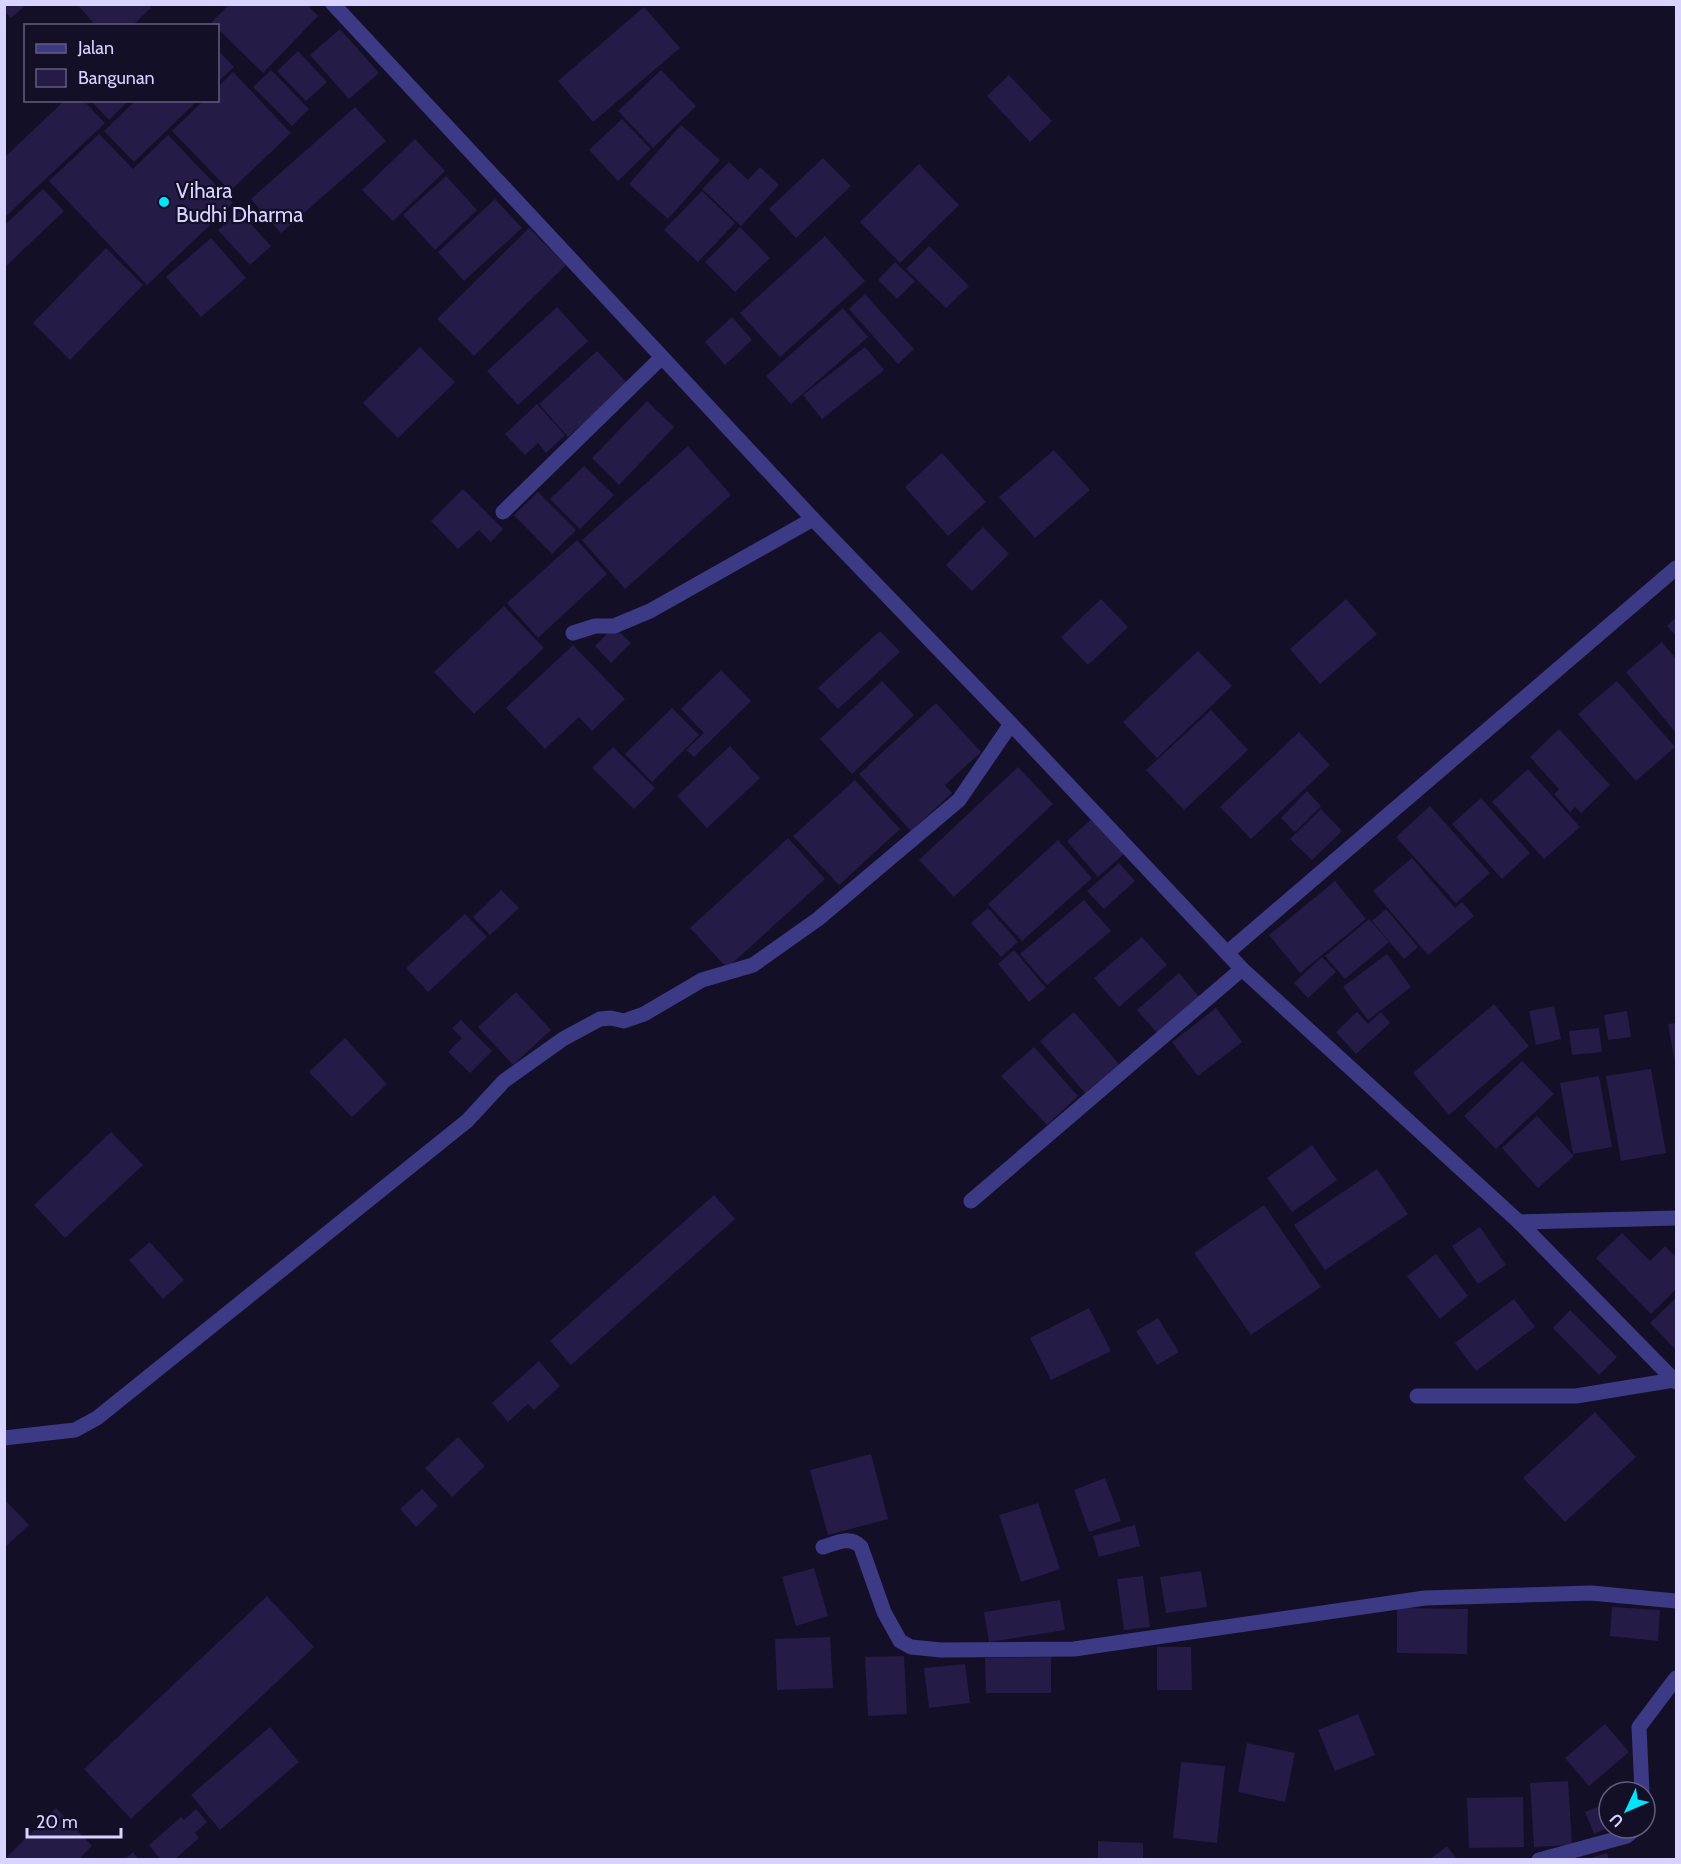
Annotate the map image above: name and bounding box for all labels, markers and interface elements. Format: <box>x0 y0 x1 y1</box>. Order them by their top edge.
legend <box>24 24 219 102</box>
text: Jalan <box>77 37 114 59</box>
text: Bangunan <box>78 67 155 89</box>
place label: Vihara Budhi Dharma <box>176 178 303 227</box>
marker: Vihara Budhi Dharma <box>157 195 171 209</box>
north arrow <box>1597 1780 1657 1840</box>
scale bar <box>27 1801 122 1839</box>
text: U <box>1606 1809 1627 1831</box>
text: 20 m <box>36 1811 78 1833</box>

